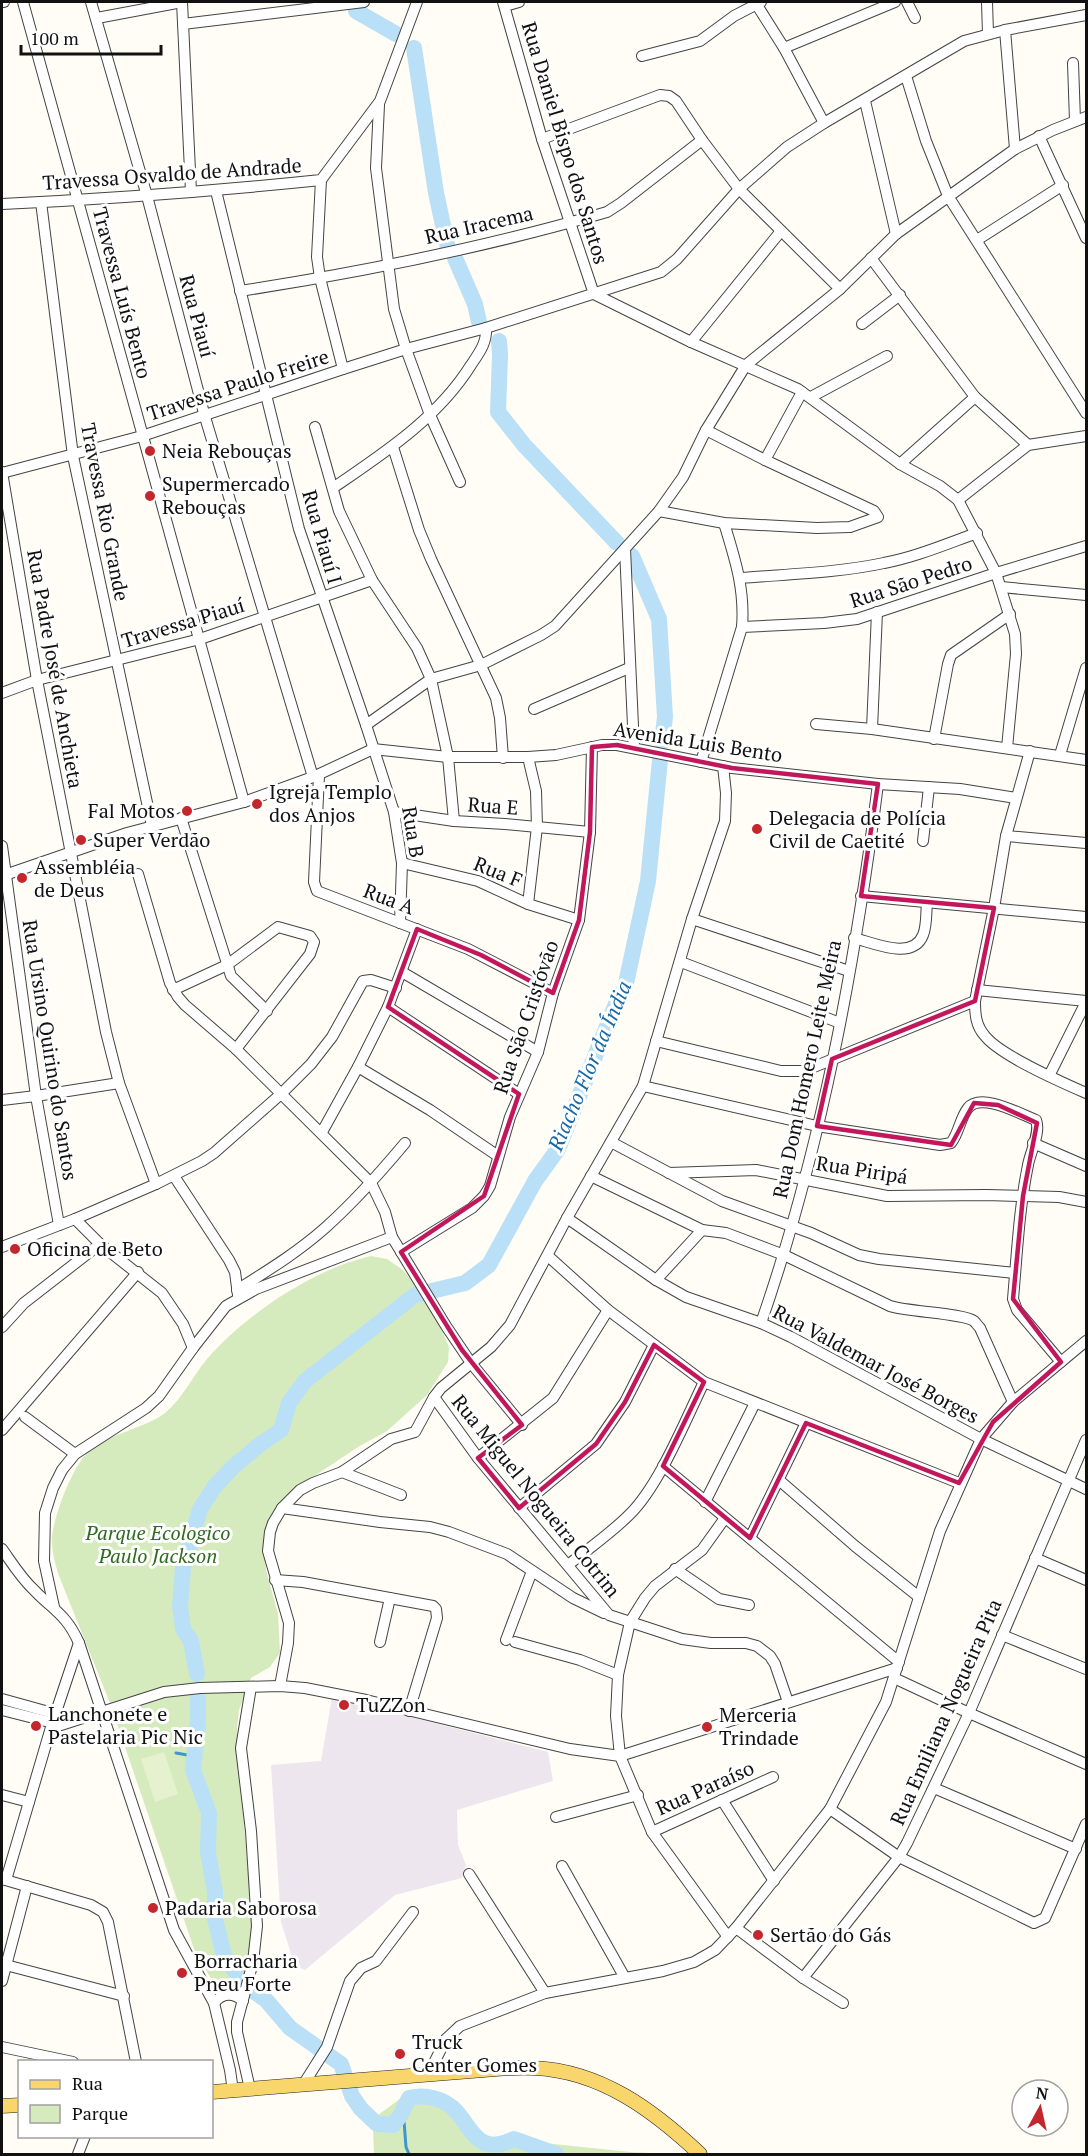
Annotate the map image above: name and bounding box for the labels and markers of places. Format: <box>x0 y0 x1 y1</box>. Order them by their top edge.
place label: Neia Rebouças <box>162 437 292 464</box>
marker: Neia Rebouças <box>143 444 157 458</box>
place label: Supermercado Rebouças <box>162 470 290 520</box>
marker: Supermercado Rebouças <box>143 489 157 503</box>
place label: Igreja Templo dos Anjos <box>269 778 392 828</box>
place label: Fal Motos <box>88 797 175 824</box>
marker: Igreja Templo dos Anjos <box>250 797 264 811</box>
marker: Fal Motos <box>180 804 194 818</box>
place label: Delegacia de Polícia Civil de Caetité <box>769 804 946 854</box>
marker: Delegacia de Polícia Civil de Caetité <box>750 822 764 836</box>
place label: Super Verdão <box>93 826 210 853</box>
marker: Super Verdão <box>74 833 88 847</box>
place label: Assembléia de Deus <box>34 853 135 903</box>
marker: Assembléia de Deus <box>15 871 29 885</box>
place label: Oficina de Beto <box>27 1235 163 1262</box>
marker: Oficina de Beto <box>8 1242 22 1256</box>
place label: TuZZon <box>356 1691 426 1718</box>
marker: TuZZon <box>337 1698 351 1712</box>
place label: Lanchonete e Pastelaria Pic Nic <box>48 1700 203 1750</box>
place label: Merceria Trindade <box>719 1701 799 1751</box>
marker: Lanchonete e Pastelaria Pic Nic <box>29 1719 43 1733</box>
marker: Merceria Trindade <box>700 1720 714 1734</box>
place label: Padaria Saborosa <box>165 1894 317 1921</box>
marker: Padaria Saborosa <box>146 1901 160 1915</box>
place label: Sertão do Gás <box>770 1921 891 1948</box>
marker: Sertão do Gás <box>751 1928 765 1942</box>
place label: Borracharia Pneu Forte <box>194 1947 298 1997</box>
marker: Borracharia Pneu Forte <box>175 1966 189 1980</box>
place label: Truck Center Gomes <box>412 2028 537 2078</box>
marker: Truck Center Gomes <box>393 2047 407 2061</box>

